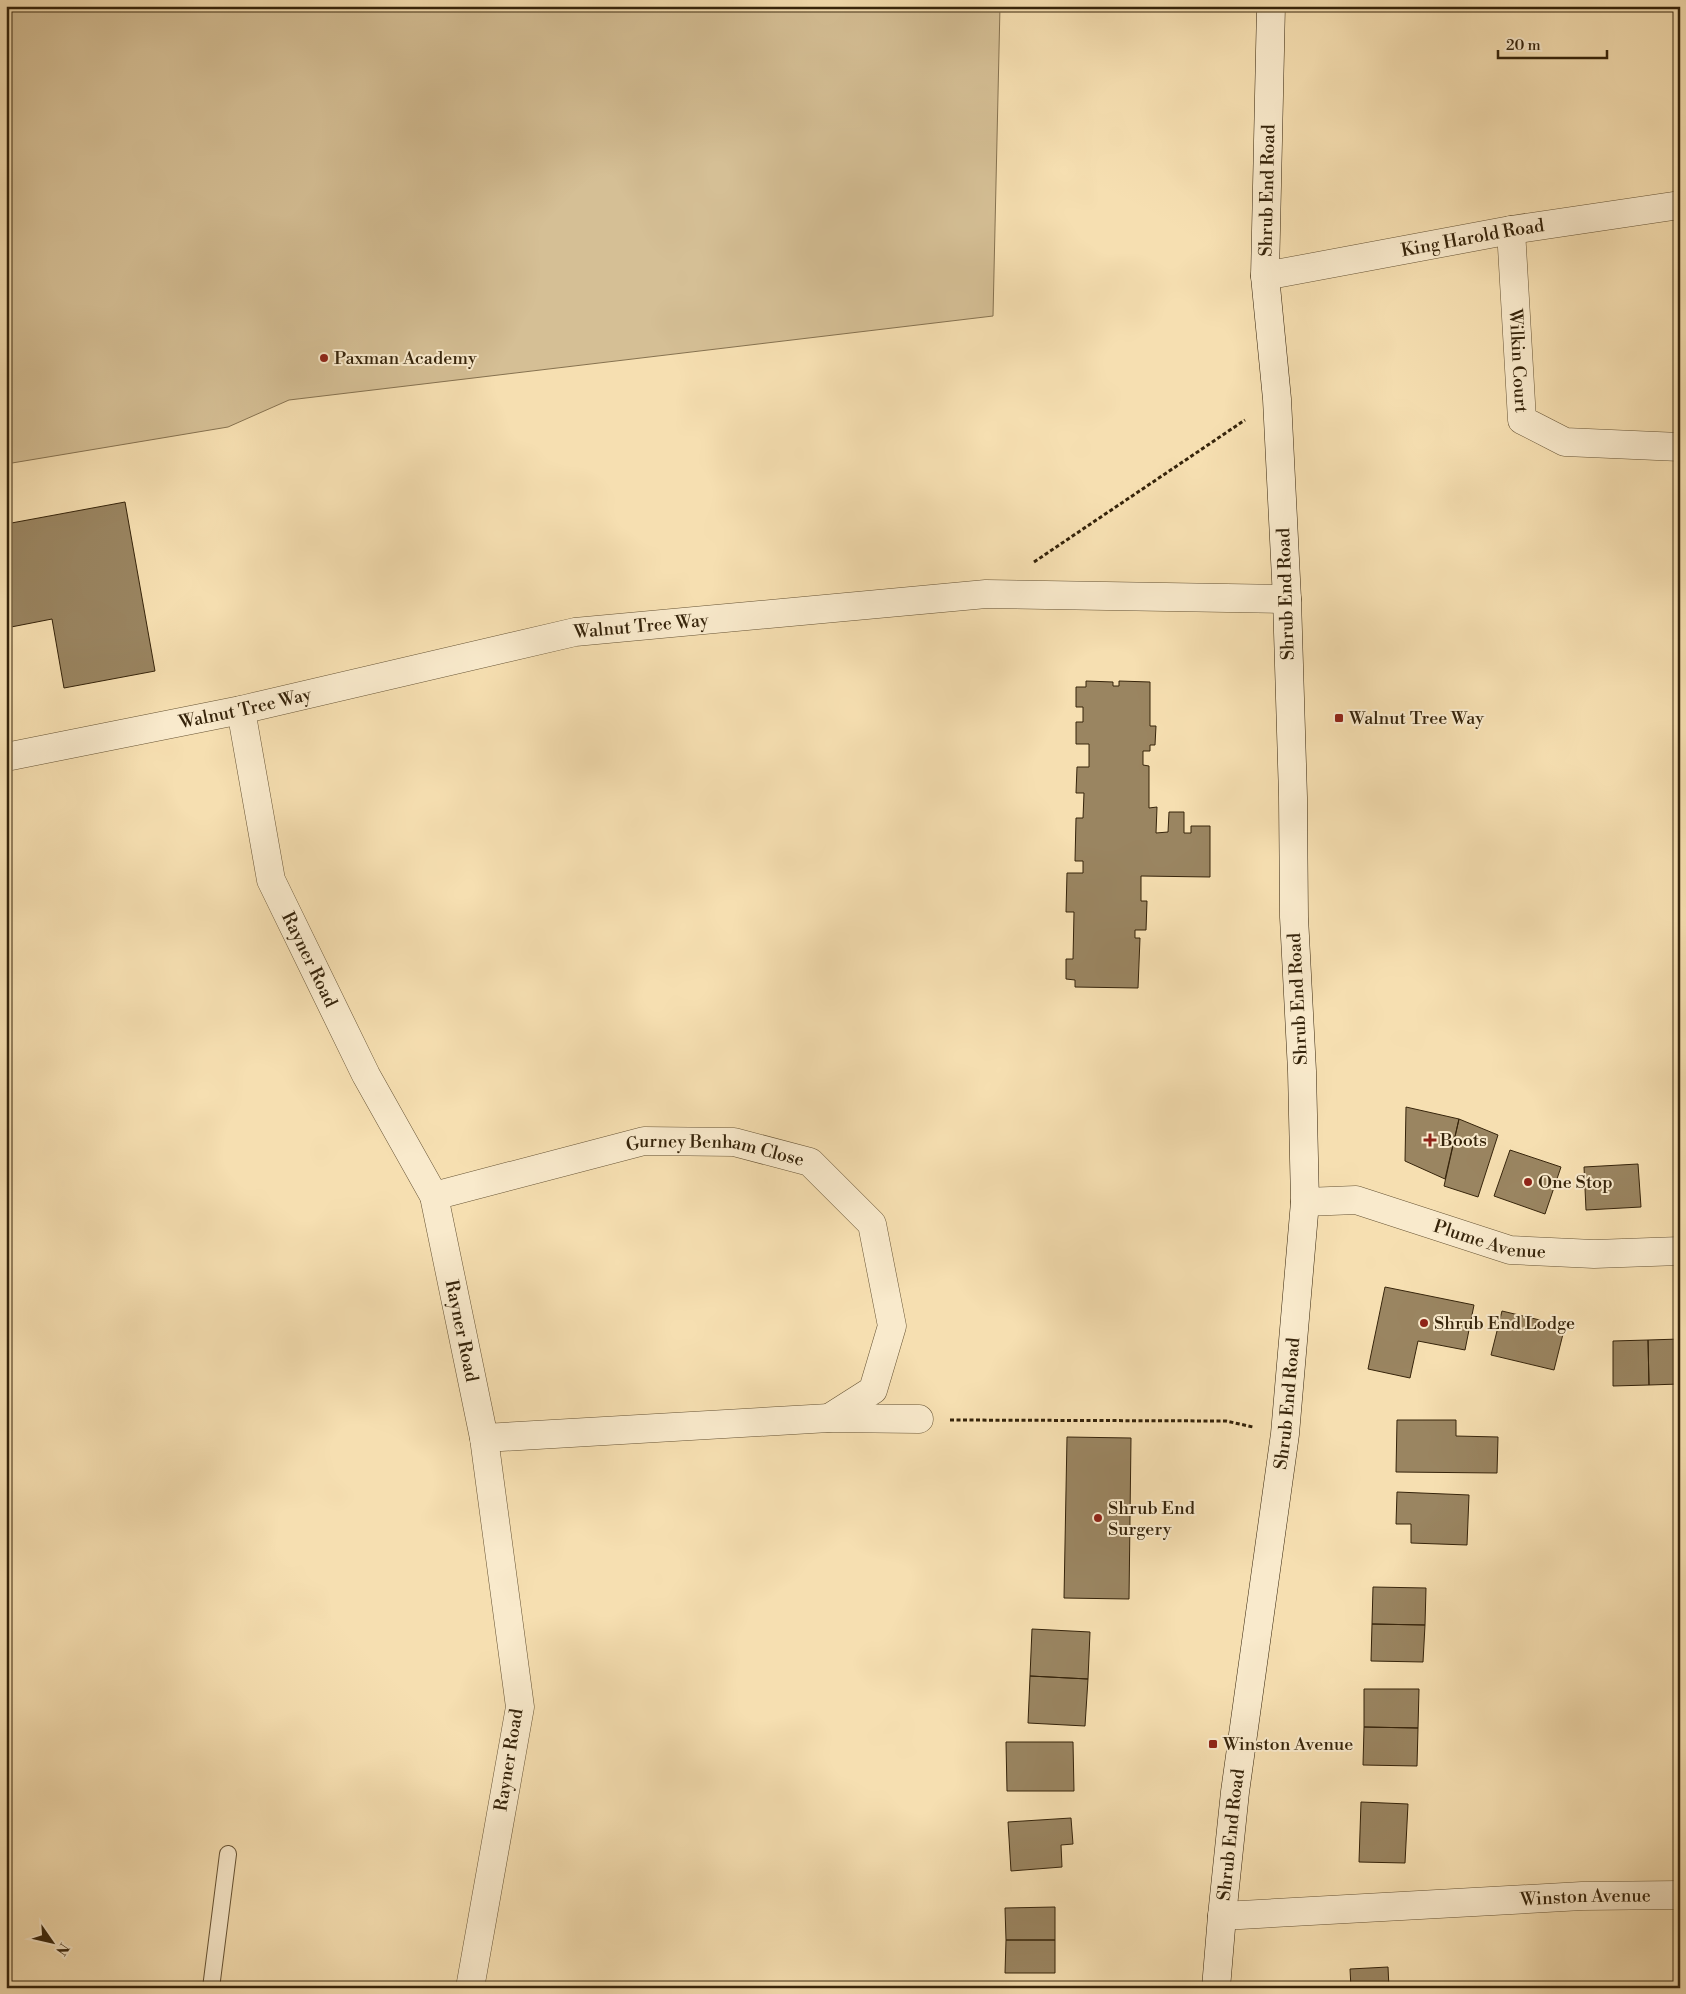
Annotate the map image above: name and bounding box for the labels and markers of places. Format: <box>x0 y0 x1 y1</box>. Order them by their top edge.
place label: Paxman Academy <box>334 347 477 370</box>
marker: Paxman Academy <box>318 352 330 364</box>
place label: Walnut Tree Way <box>1348 707 1484 730</box>
marker: Walnut Tree Way <box>1333 712 1345 724</box>
place label: Boots <box>1439 1129 1487 1152</box>
marker: Boots <box>1424 1134 1436 1146</box>
place label: One Stop <box>1538 1171 1613 1194</box>
marker: One Stop <box>1522 1176 1534 1188</box>
place label: Shrub End Lodge <box>1434 1312 1575 1335</box>
marker: Shrub End Lodge <box>1418 1317 1430 1329</box>
place label: Shrub End Surgery <box>1108 1497 1196 1541</box>
marker: Shrub End Surgery <box>1092 1512 1104 1524</box>
place label: Winston Avenue <box>1222 1733 1353 1756</box>
marker: Winston Avenue <box>1207 1738 1219 1750</box>

